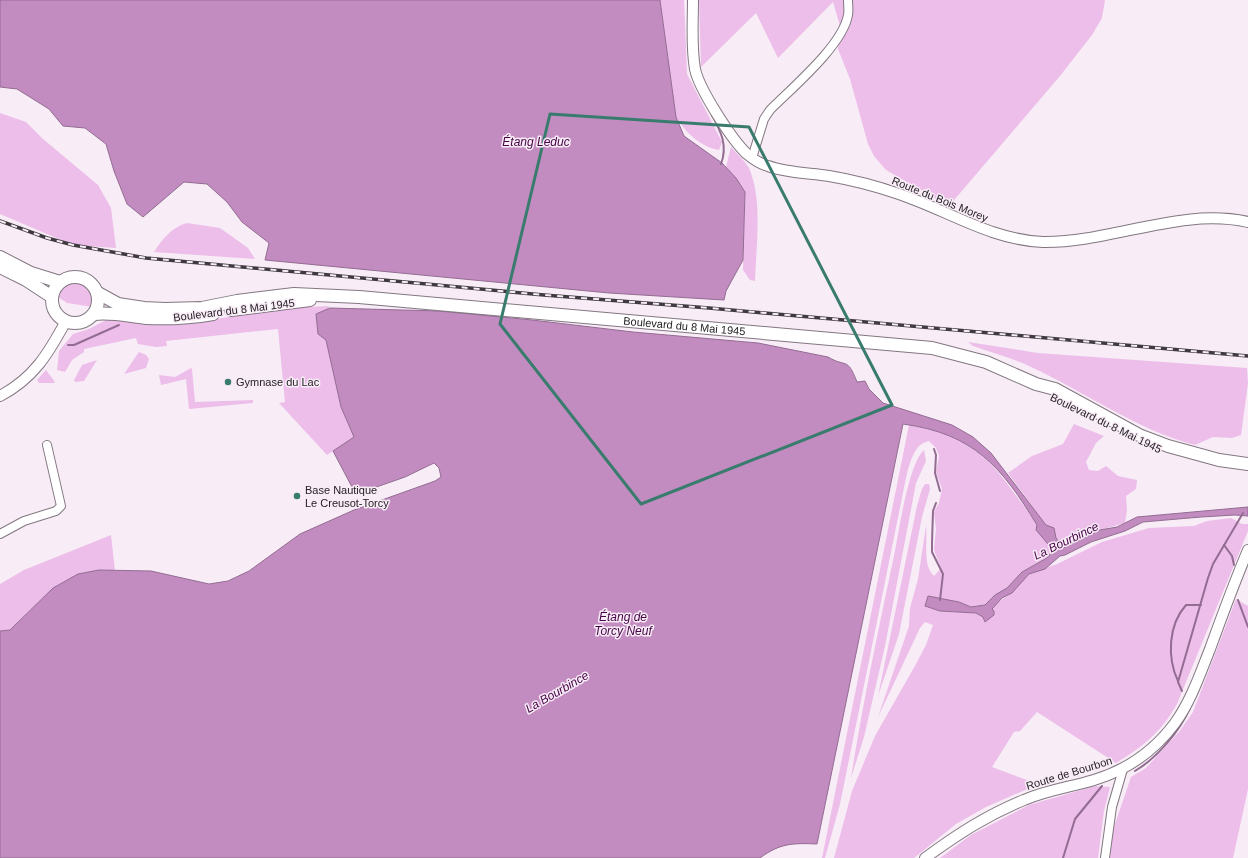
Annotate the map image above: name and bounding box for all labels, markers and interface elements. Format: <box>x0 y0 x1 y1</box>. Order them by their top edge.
water label: Étang Leduc <box>502 134 570 149</box>
street label: Route du Bois Morey <box>890 174 990 224</box>
street label: Boulevard du 8 Mai 1945 <box>173 297 295 323</box>
street label: Boulevard du 8 Mai 1945 <box>623 315 746 337</box>
place label: Gymnase du Lac <box>236 376 320 388</box>
marker: Gymnase du Lac <box>223 377 233 387</box>
street label: Boulevard du 8 Mai 1945 <box>1048 391 1164 455</box>
place label: Base Nautique Le Creusot-Torcy <box>305 484 389 509</box>
marker: Base Nautique Le Creusot-Torcy <box>292 491 302 501</box>
water label: La Bourbince <box>1031 519 1101 563</box>
water label: Étang de Torcy Neuf <box>594 609 653 638</box>
water label: La Bourbince <box>523 668 591 716</box>
street label: Route de Bourbon <box>1025 754 1113 792</box>

